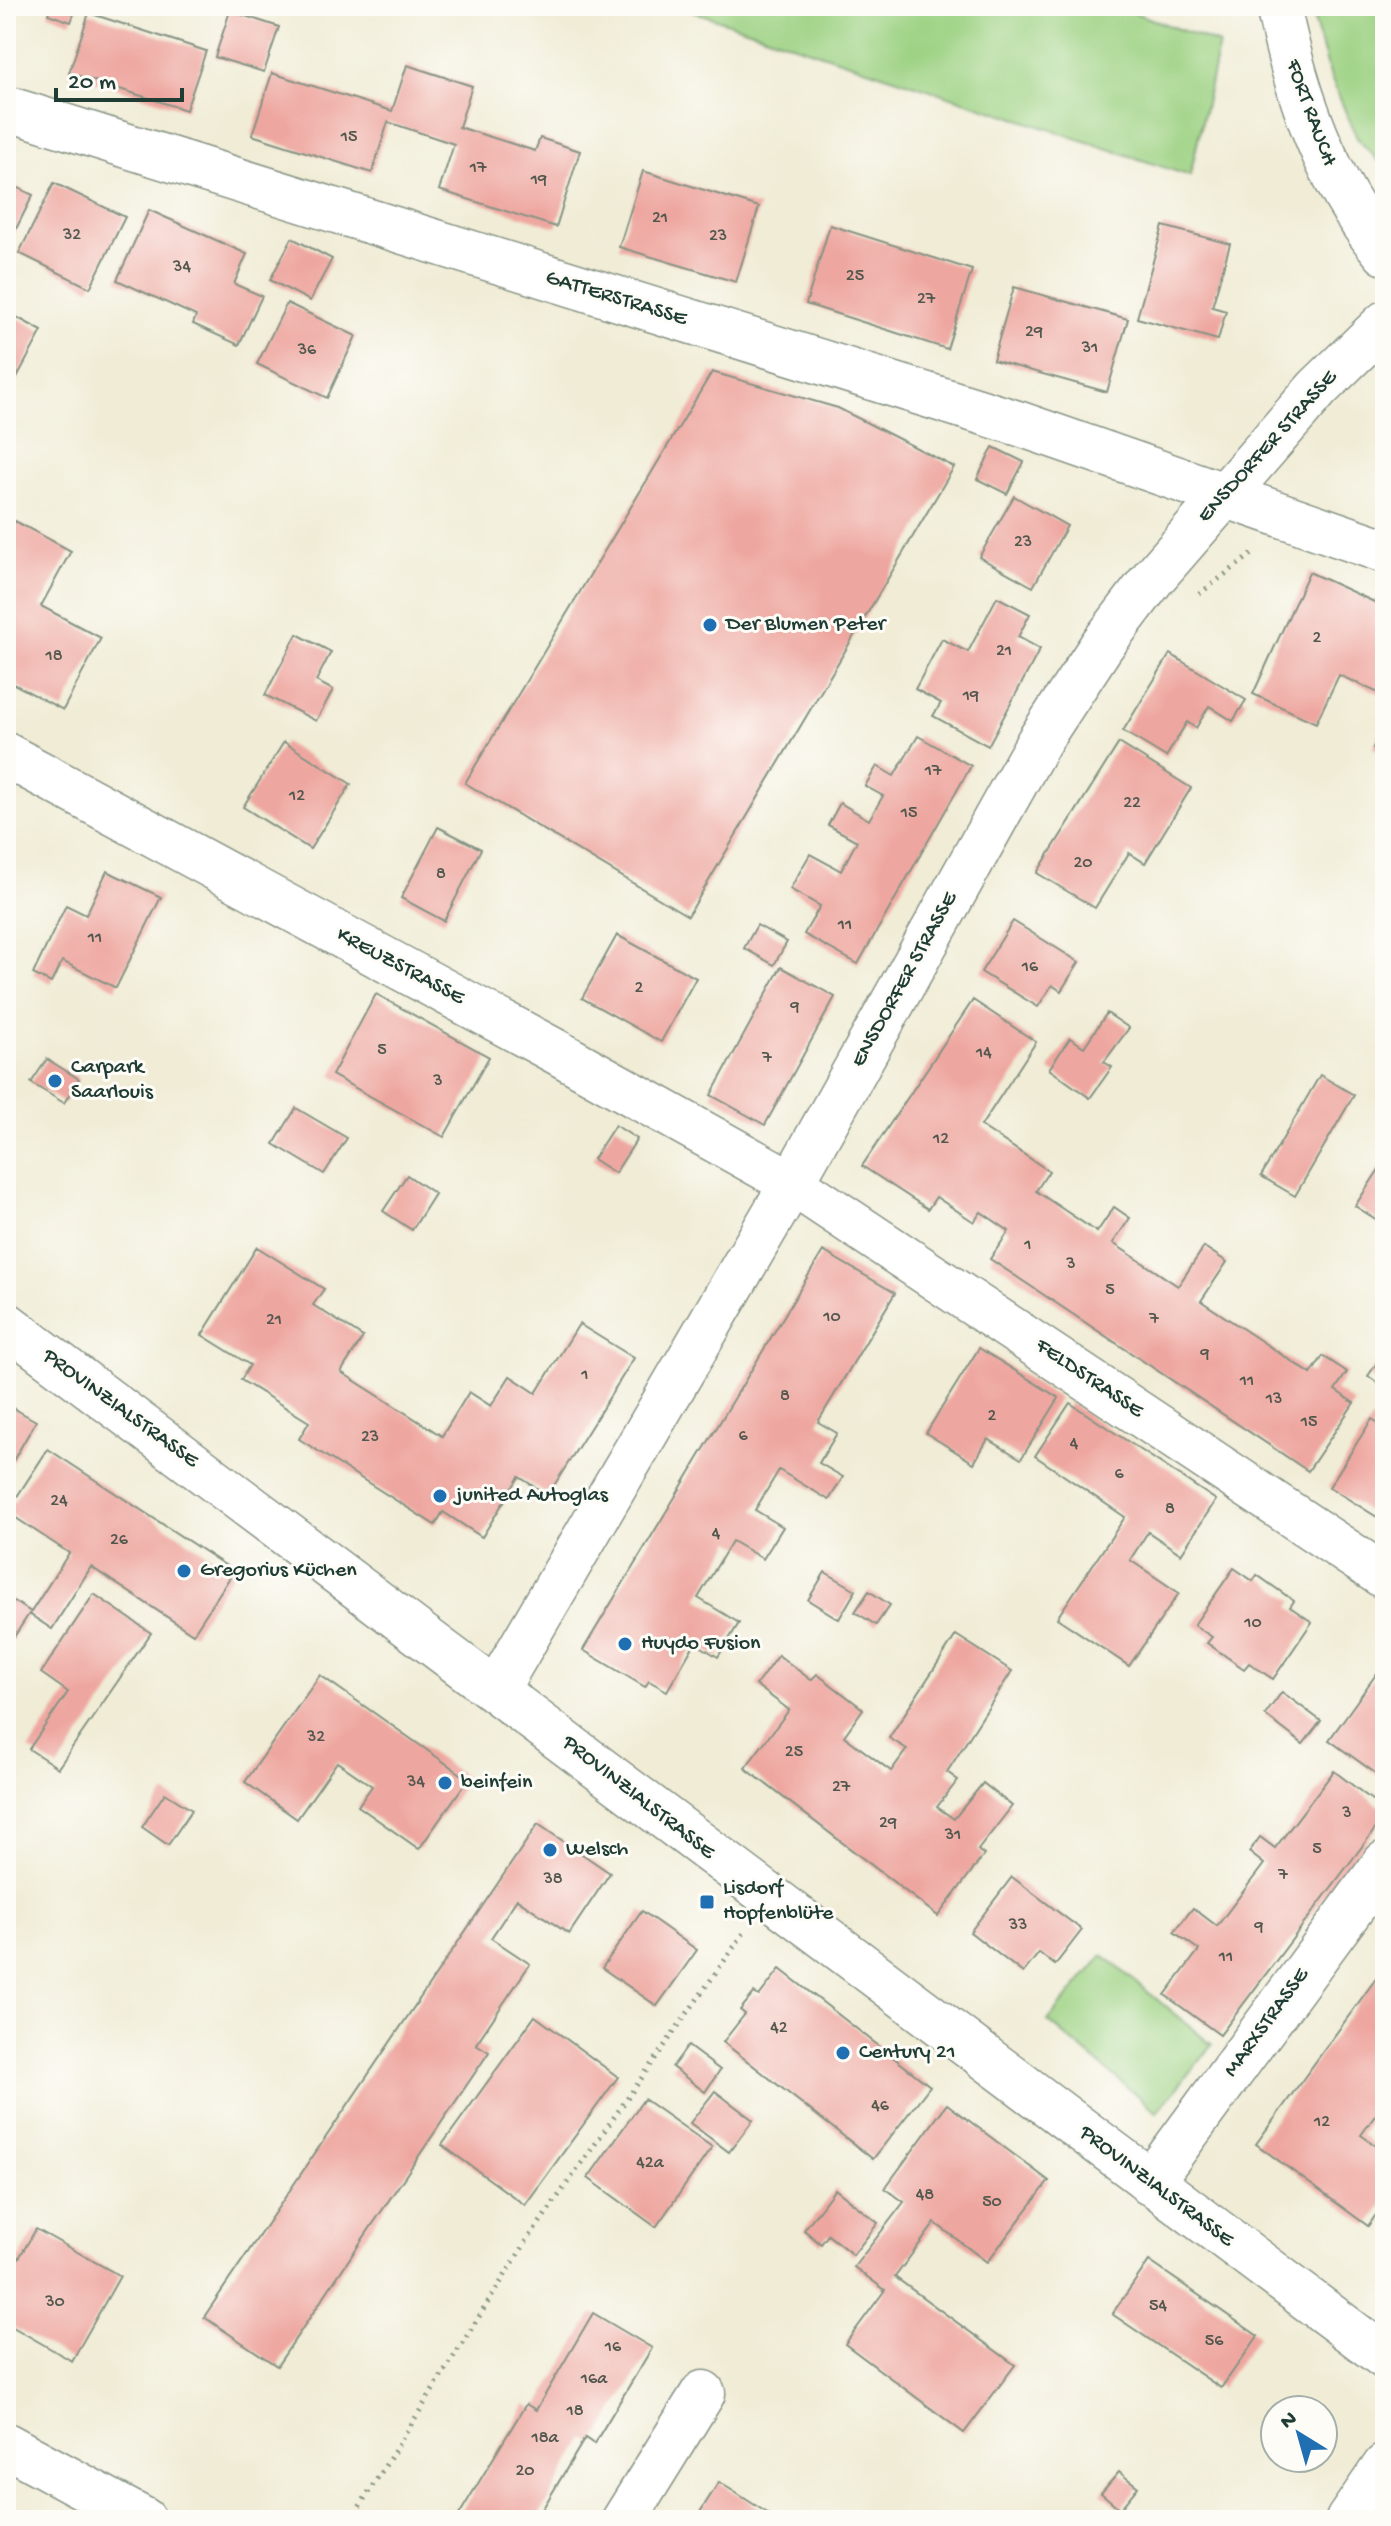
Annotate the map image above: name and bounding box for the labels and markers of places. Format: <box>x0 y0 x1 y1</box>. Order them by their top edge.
place label: Der Blumen Peter <box>724 612 888 638</box>
marker: Der Blumen Peter <box>701 616 719 634</box>
place label: Carpark Saarlouis <box>71 1055 154 1106</box>
marker: Carpark Saarlouis <box>46 1072 64 1090</box>
place label: junited Autoglas <box>452 1483 609 1509</box>
marker: junited Autoglas <box>431 1487 449 1505</box>
place label: Gregorius Küchen <box>200 1558 357 1584</box>
marker: Gregorius Küchen <box>175 1562 193 1580</box>
place label: Huydo Fusion <box>641 1631 761 1657</box>
marker: Huydo Fusion <box>616 1635 634 1653</box>
place label: beinfein <box>461 1770 533 1796</box>
marker: beinfein <box>436 1774 454 1792</box>
place label: Welsch <box>566 1837 628 1863</box>
marker: Welsch <box>541 1841 559 1859</box>
place label: Lisdorf Hopfenblüte <box>723 1876 834 1927</box>
marker: Lisdorf Hopfenblüte <box>698 1893 716 1911</box>
place label: Century 21 <box>859 2040 956 2066</box>
marker: Century 21 <box>834 2044 852 2062</box>

